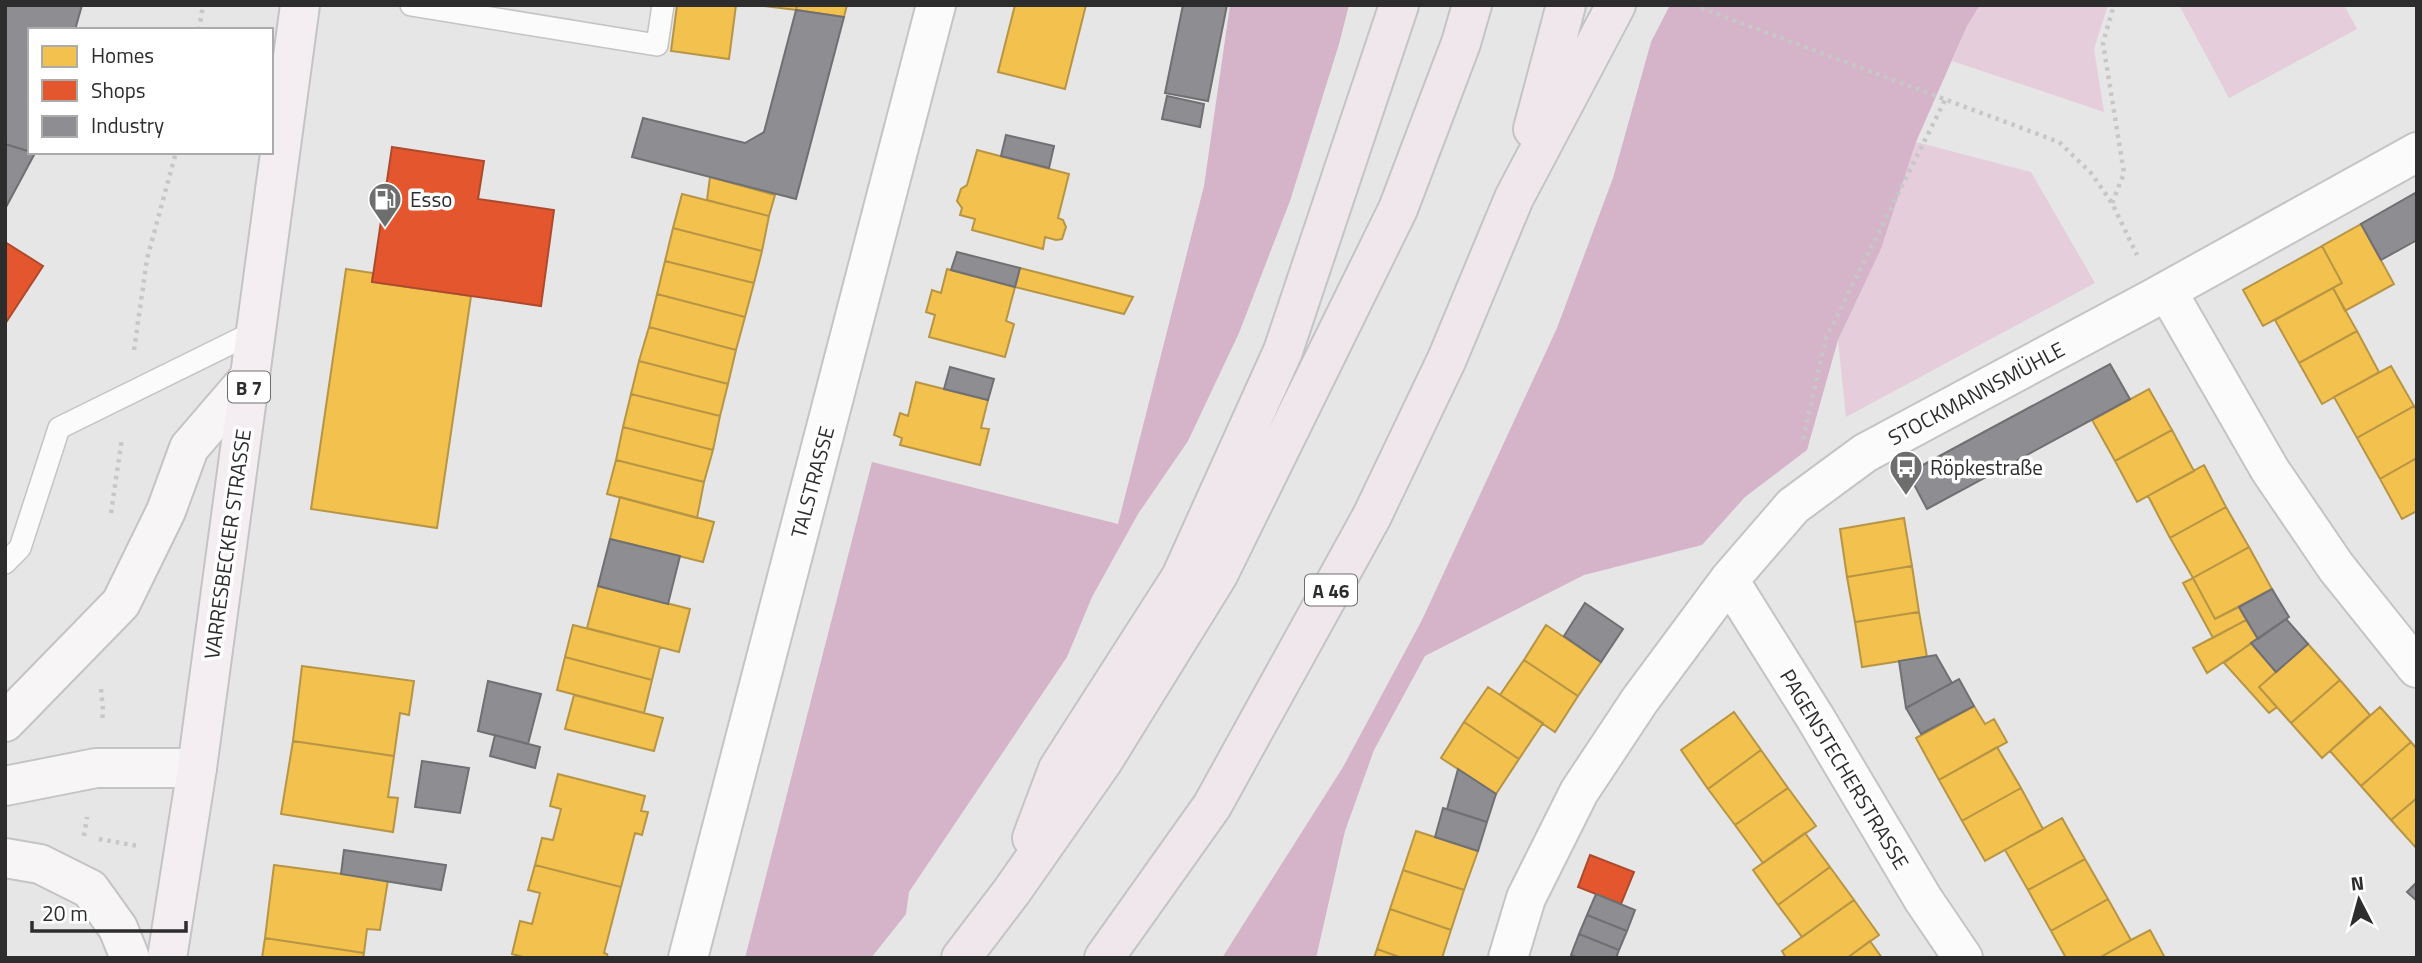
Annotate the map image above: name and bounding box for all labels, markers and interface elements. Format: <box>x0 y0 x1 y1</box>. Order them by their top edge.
legend <box>28 28 273 154</box>
text: Homes <box>91 39 154 71</box>
text: Shops <box>91 74 146 106</box>
text: Industry <box>91 109 164 141</box>
fuel station icon: Esso <box>366 180 404 229</box>
place label: Esso <box>410 183 452 215</box>
street label: STOCKMANNSMÜHLE <box>1882 333 2070 453</box>
road number: B 7 <box>228 372 270 402</box>
street label: TALSTRASSE <box>782 423 842 541</box>
street label: VARRESBECKER STRASSE <box>195 427 259 661</box>
bus stop icon: Röpkestraße <box>1887 448 1925 497</box>
place label: Röpkestraße <box>1930 451 2043 483</box>
road number: A 46 <box>1305 575 1357 606</box>
street label: PAGENSTECHERSTRASSE <box>1772 663 1918 875</box>
north arrow <box>2324 865 2394 935</box>
text: N <box>2349 867 2365 898</box>
scale bar <box>32 890 186 934</box>
text: 20 m <box>42 897 88 929</box>

